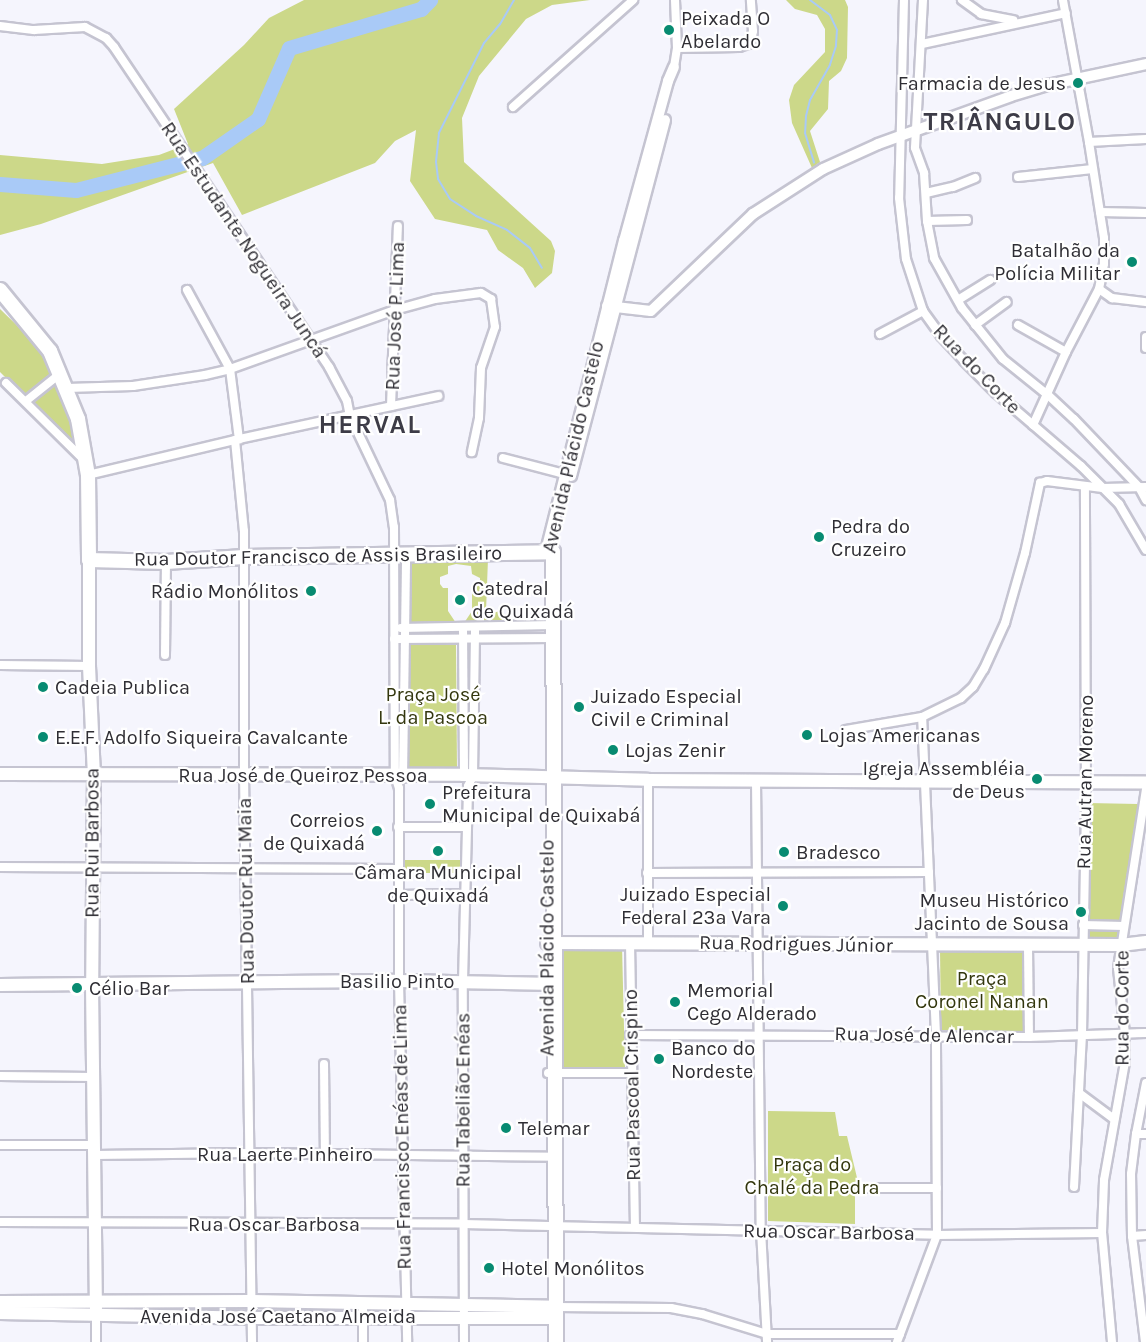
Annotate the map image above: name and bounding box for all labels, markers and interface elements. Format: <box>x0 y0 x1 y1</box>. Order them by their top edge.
place label: Peixada O Abelardo <box>681 6 770 53</box>
marker: Peixada O Abelardo <box>662 23 676 37</box>
place label: Farmacia de Jesus <box>898 71 1066 95</box>
marker: Farmacia de Jesus <box>1071 76 1085 90</box>
district label: TRIÂNGULO <box>923 106 1077 138</box>
street label: Rua Estudante Nogueira Juncá <box>156 117 332 363</box>
place label: Batalhão da Polícia Militar <box>994 238 1120 285</box>
street label: Rua José P. Lima <box>380 241 410 391</box>
marker: Batalhão da Polícia Militar <box>1125 255 1139 269</box>
street label: Rua do Corte <box>928 319 1026 419</box>
street label: Avenida Plácido Castelo <box>537 339 609 555</box>
district label: HERVAL <box>318 409 422 441</box>
place label: Pedra do Cruzeiro <box>831 514 910 561</box>
marker: Pedra do Cruzeiro <box>812 530 826 544</box>
street label: Rua Doutor Francisco de Assis Brasileiro <box>134 541 502 571</box>
place label: Catedral de Quixadá <box>472 576 574 623</box>
place label: Rádio Monólitos <box>151 579 299 603</box>
marker: Rádio Monólitos <box>304 584 318 598</box>
marker: Catedral de Quixadá <box>453 593 467 607</box>
place label: Cadeia Publica <box>55 675 190 699</box>
marker: Cadeia Publica <box>36 680 50 694</box>
park label: Praça José L. da Pascoa <box>378 683 488 730</box>
place label: Juizado Especial Civil e Criminal <box>591 684 742 731</box>
street label: Rua Autran Moreno <box>1071 694 1099 870</box>
marker: Juizado Especial Civil e Criminal <box>572 700 586 714</box>
place label: Lojas Americanas <box>819 723 980 747</box>
place label: E.E.F. Adolfo Siqueira Cavalcante <box>55 725 348 749</box>
marker: Lojas Americanas <box>800 728 814 742</box>
marker: E.E.F. Adolfo Siqueira Cavalcante <box>36 730 50 744</box>
place label: Lojas Zenir <box>625 738 725 762</box>
marker: Lojas Zenir <box>606 743 620 757</box>
place label: Igreja Assembléia de Deus <box>862 756 1025 803</box>
street label: Rua José de Queiroz Pessoa <box>178 763 428 787</box>
street label: Rua Rui Barbosa <box>80 768 104 918</box>
marker: Igreja Assembléia de Deus <box>1030 772 1044 786</box>
place label: Prefeitura Municipal de Quixabá <box>442 780 640 827</box>
street label: Rua Doutor Rui Maia <box>232 797 260 985</box>
marker: Prefeitura Municipal de Quixabá <box>423 797 437 811</box>
place label: Correios de Quixadá <box>263 808 365 855</box>
marker: Correios de Quixadá <box>370 824 384 838</box>
street label: Avenida Plácido Castelo <box>535 840 559 1056</box>
place label: Bradesco <box>796 840 881 864</box>
marker: Câmara Municipal de Quixadá <box>431 844 445 858</box>
marker: Bradesco <box>777 845 791 859</box>
place label: Câmara Municipal de Quixadá <box>354 861 522 908</box>
place label: Juizado Especial Federal 23a Vara <box>620 882 771 929</box>
place label: Museu Histórico Jacinto de Sousa <box>915 888 1069 935</box>
marker: Juizado Especial Federal 23a Vara <box>776 899 790 913</box>
marker: Museu Histórico Jacinto de Sousa <box>1074 905 1088 919</box>
street label: Rua Rodrigues Júnior <box>699 930 893 958</box>
street label: Rua do Corte <box>1110 950 1134 1066</box>
park label: Praça Coronel Nanan <box>915 966 1049 1013</box>
street label: Basilio Pinto <box>340 969 454 993</box>
place label: Célio Bar <box>89 976 169 1000</box>
place label: Memorial Cego Alderado <box>687 978 817 1025</box>
marker: Célio Bar <box>70 981 84 995</box>
street label: Rua Pascoal Crispino <box>618 989 646 1181</box>
marker: Memorial Cego Alderado <box>668 995 682 1009</box>
street label: Rua Francisco Enéas de Lima <box>388 1004 416 1270</box>
street label: Rua Tabelião Enéas <box>451 1013 475 1187</box>
street label: Rua José de Alencar <box>834 1021 1014 1049</box>
place label: Banco do Nordeste <box>671 1036 755 1083</box>
marker: Banco do Nordeste <box>652 1052 666 1066</box>
place label: Telemar <box>518 1116 590 1140</box>
marker: Telemar <box>499 1121 513 1135</box>
street label: Rua Laerte Pinheiro <box>197 1142 373 1166</box>
park label: Praça do Chalé da Pedra <box>745 1153 879 1200</box>
street label: Rua Oscar Barbosa <box>188 1212 360 1236</box>
street label: Rua Oscar Barbosa <box>743 1219 915 1245</box>
place label: Hotel Monólitos <box>501 1256 645 1280</box>
marker: Hotel Monólitos <box>482 1261 496 1275</box>
street label: Avenida José Caetano Almeida <box>140 1304 416 1328</box>

